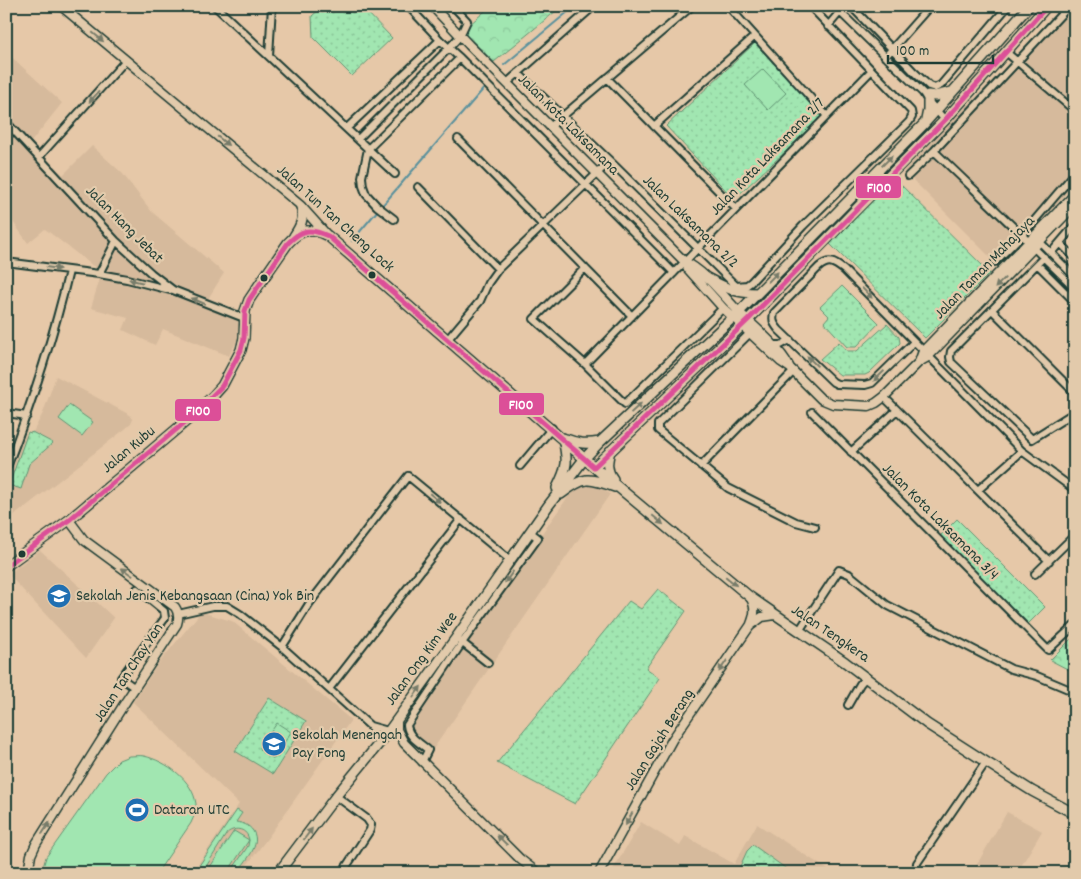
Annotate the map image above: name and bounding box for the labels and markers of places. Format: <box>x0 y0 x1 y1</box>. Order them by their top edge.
unlabelled marker <box>367 270 377 280</box>
unlabelled marker <box>259 273 269 283</box>
unlabelled marker <box>17 549 27 559</box>
school or university icon: Sekolah Jenis Kebangsaan (Cina) Yok Bin <box>46 583 72 609</box>
place label: Sekolah Jenis Kebangsaan (Cina) Yok Bin <box>76 585 314 608</box>
place label: Sekolah Menengah Pay Fong <box>292 724 402 765</box>
school or university icon: Sekolah Menengah Pay Fong <box>261 731 287 757</box>
sports icon: Dataran UTC <box>124 797 150 823</box>
place label: Dataran UTC <box>154 799 230 822</box>

